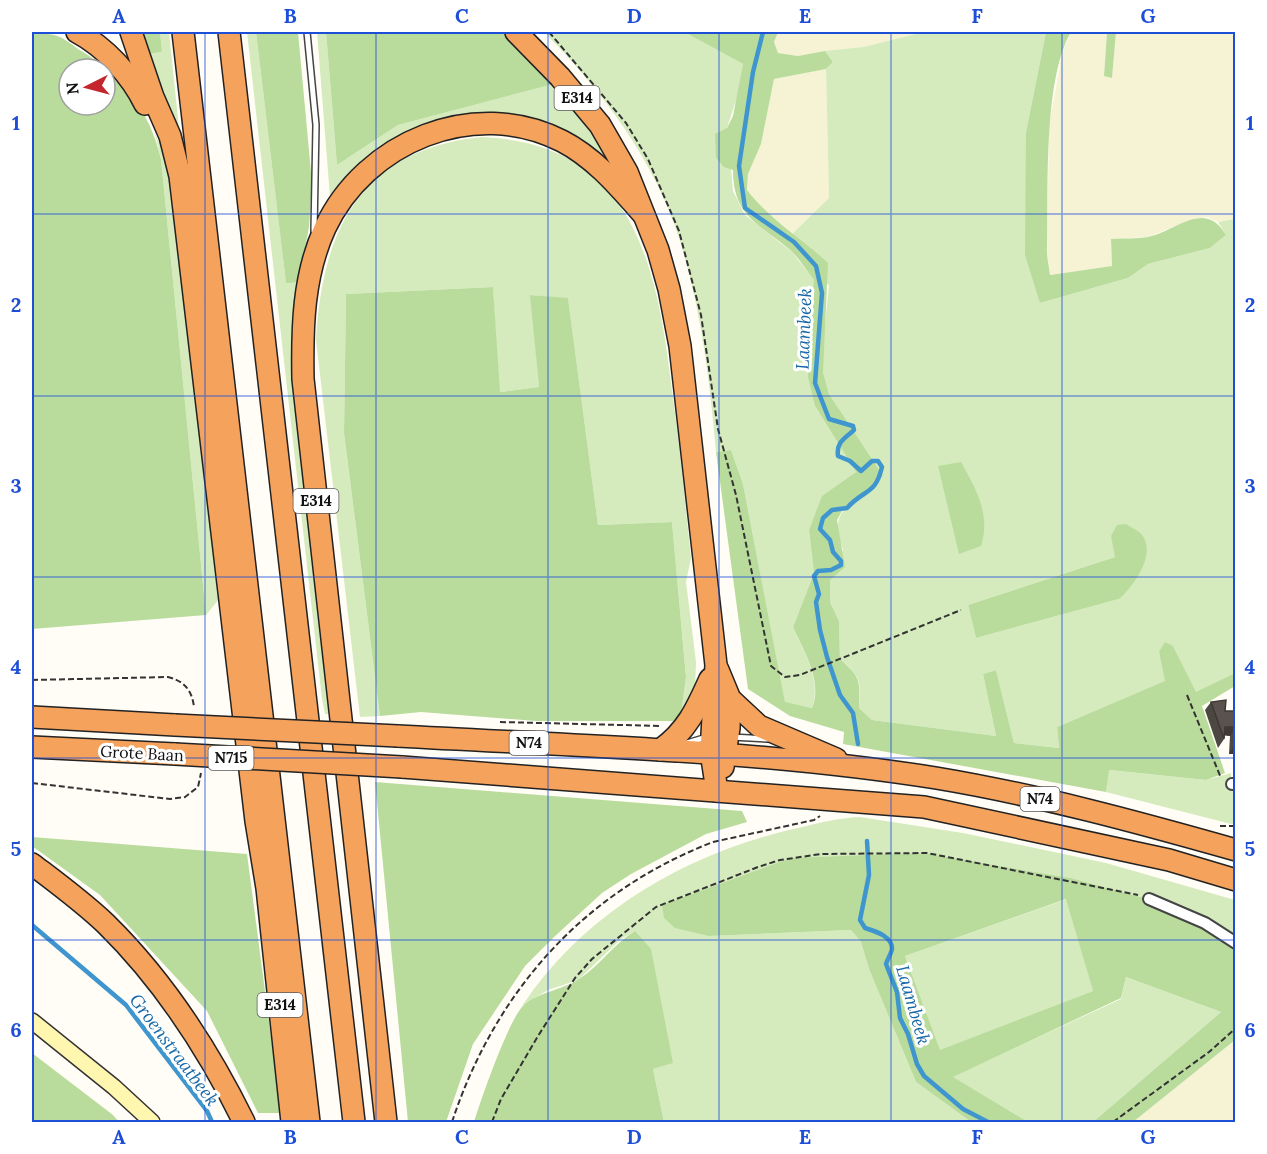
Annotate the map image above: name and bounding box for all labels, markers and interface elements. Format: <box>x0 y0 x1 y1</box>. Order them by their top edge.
text: A <box>112 3 126 28</box>
text: B <box>283 3 297 28</box>
text: C <box>455 3 469 28</box>
text: D <box>626 3 642 28</box>
text: E <box>799 3 811 28</box>
text: F <box>971 3 983 28</box>
text: G <box>1140 3 1156 28</box>
north arrow <box>57 57 117 117</box>
text: N <box>61 81 83 96</box>
road number: E314 <box>554 86 600 110</box>
text: 1 <box>12 110 20 135</box>
text: 1 <box>1246 110 1254 135</box>
water label: Laambeek <box>791 288 816 370</box>
text: 2 <box>11 292 21 317</box>
text: 2 <box>1245 292 1255 317</box>
text: 3 <box>10 473 22 498</box>
text: 3 <box>1244 473 1256 498</box>
road number: E314 <box>294 489 338 513</box>
text: 4 <box>11 654 22 679</box>
text: 4 <box>1245 654 1256 679</box>
road number: N74 <box>510 731 548 755</box>
street label: Grote Baan <box>100 741 185 765</box>
road number: N715 <box>208 746 254 770</box>
road number: N74 <box>1020 787 1060 811</box>
text: 5 <box>11 836 22 861</box>
text: 5 <box>1245 836 1256 861</box>
water label: Laambeek <box>891 962 936 1047</box>
water label: Groenstraatbeek <box>125 989 224 1110</box>
road number: E314 <box>258 993 302 1017</box>
text: 6 <box>10 1017 22 1042</box>
text: 6 <box>1244 1017 1256 1042</box>
text: A <box>112 1124 126 1149</box>
text: B <box>283 1124 297 1149</box>
text: C <box>455 1124 469 1149</box>
text: D <box>626 1124 642 1149</box>
text: E <box>799 1124 811 1149</box>
text: F <box>971 1124 983 1149</box>
text: G <box>1140 1124 1156 1149</box>

